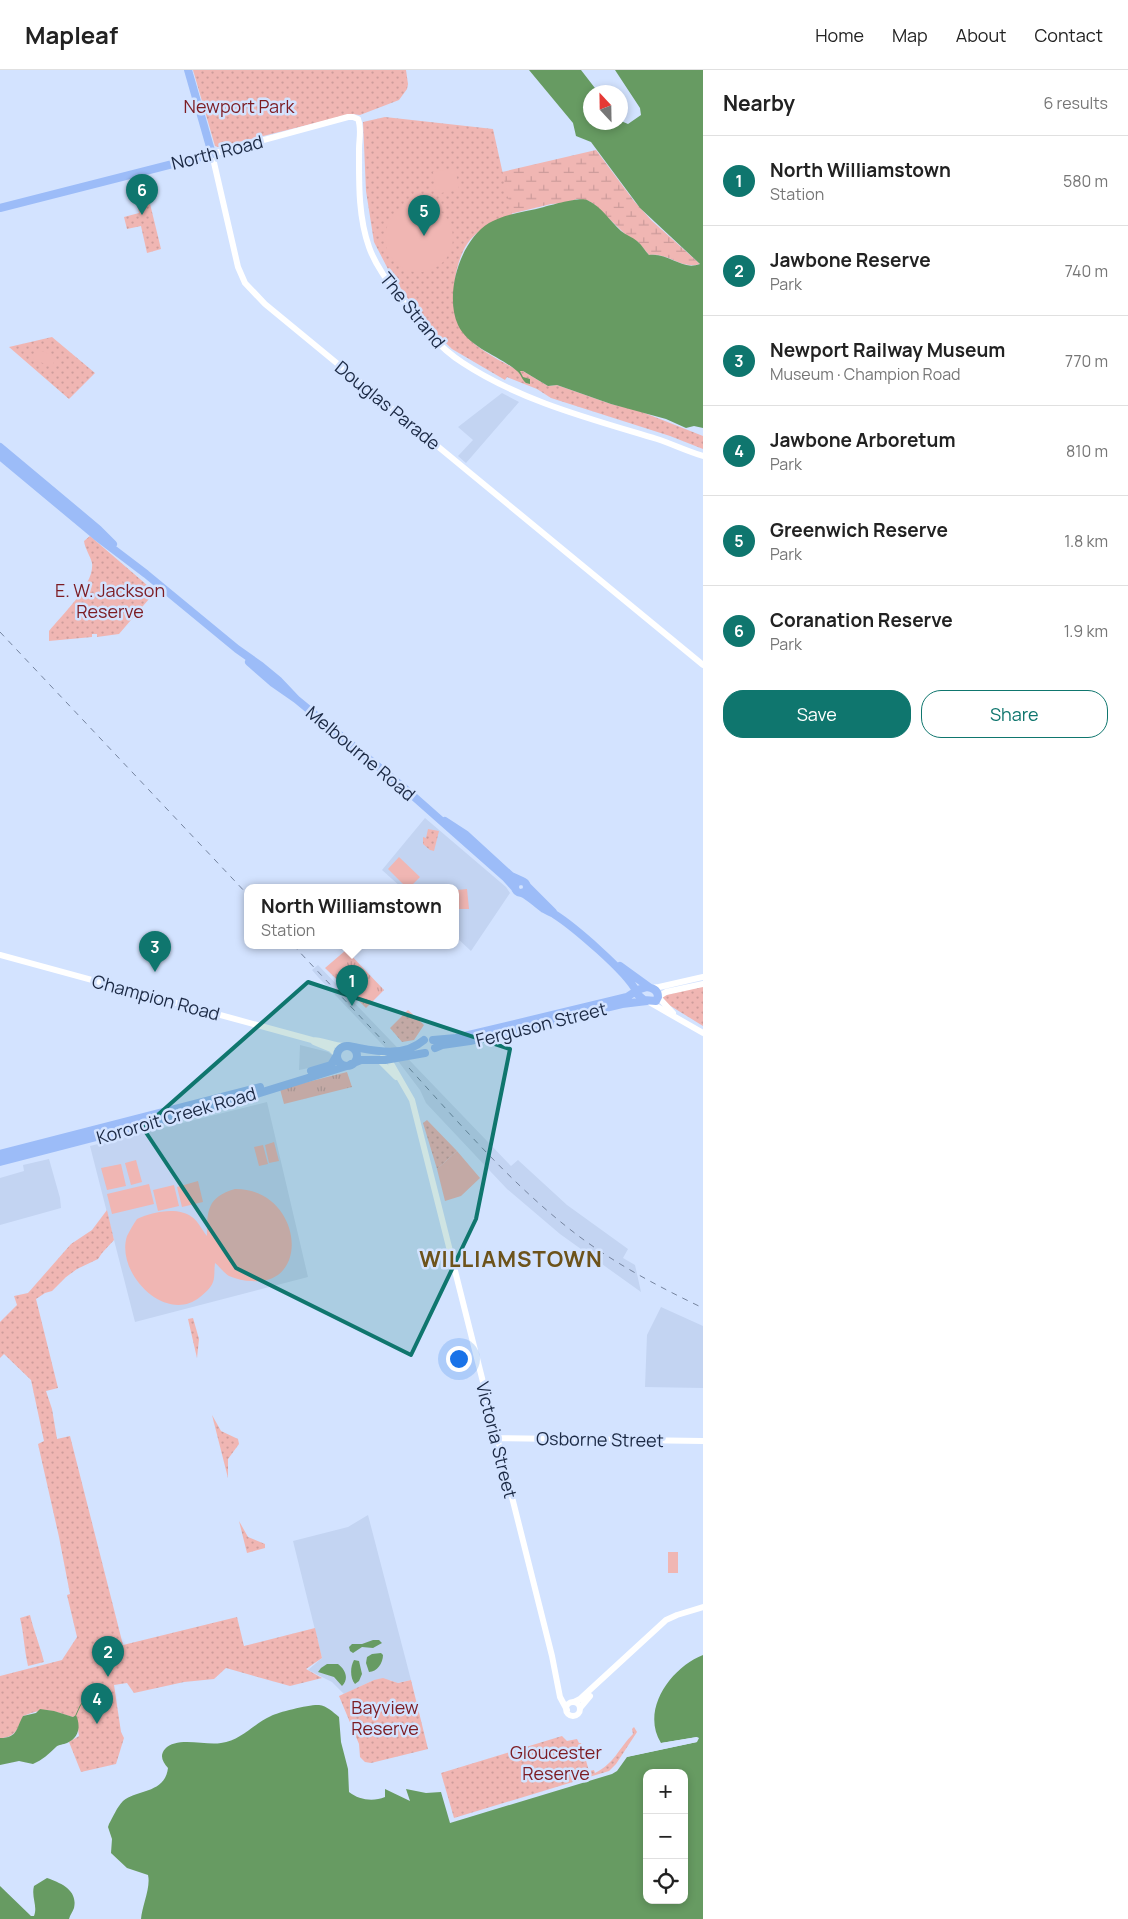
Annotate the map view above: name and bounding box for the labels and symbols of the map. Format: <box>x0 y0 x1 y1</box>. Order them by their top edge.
north arrow <box>583 85 628 130</box>
park label: Newport Park <box>184 94 295 118</box>
street label: North Road <box>169 129 265 175</box>
pin: 6 <box>126 174 158 215</box>
pin: 5 <box>408 195 440 236</box>
street label: The Strand <box>375 267 451 353</box>
street label: Douglas Parade <box>330 355 446 455</box>
park label: E. W. Jackson Reserve <box>55 578 165 623</box>
street label: Melbourne Road <box>301 700 421 806</box>
pin: 3 <box>139 931 171 972</box>
pin: 1 <box>336 965 368 1006</box>
street label: Champion Road <box>89 968 223 1026</box>
street label: Ferguson Street <box>473 996 609 1052</box>
street label: Kororoit Creek Road <box>93 1081 259 1149</box>
district label: WILLIAMSTOWN <box>419 1244 603 1274</box>
your location <box>446 1346 472 1372</box>
street label: Victoria Street <box>471 1379 523 1501</box>
street label: Osborne Street <box>536 1426 664 1452</box>
pin: 2 <box>92 1636 124 1677</box>
pin: 4 <box>81 1683 113 1724</box>
park label: Bayview Reserve <box>351 1695 419 1740</box>
park label: Gloucester Reserve <box>510 1740 602 1785</box>

